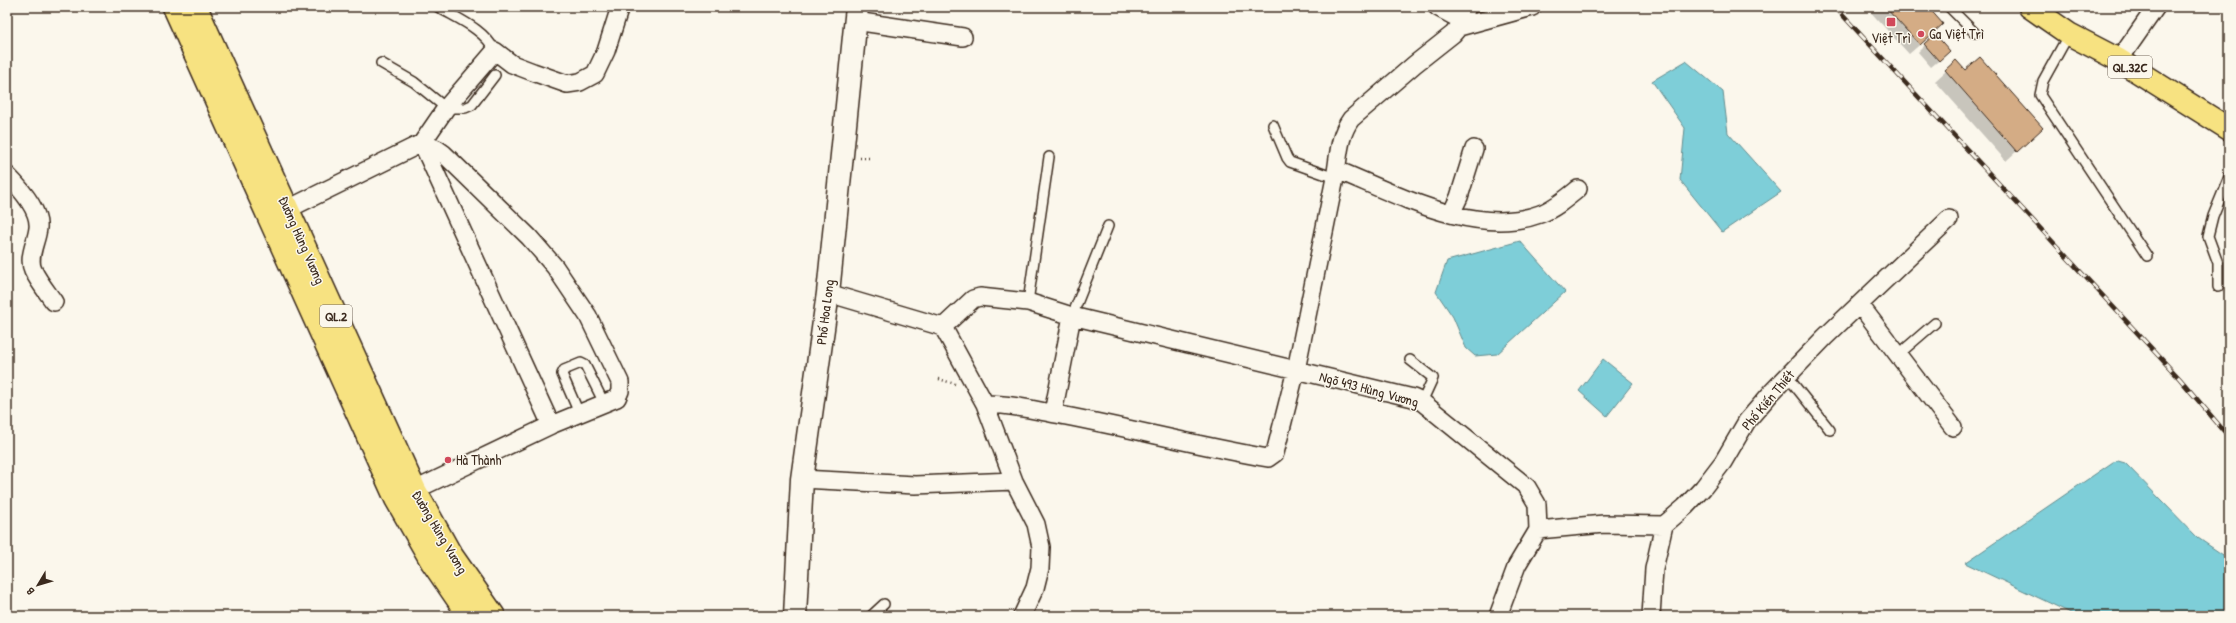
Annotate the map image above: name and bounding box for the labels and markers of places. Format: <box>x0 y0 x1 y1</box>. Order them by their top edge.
marker: Việt Trì <box>1885 16 1897 28</box>
place label: Ga Việt Trì <box>1929 24 1984 43</box>
place label: Việt Trì <box>1871 28 1911 47</box>
marker: Ga Việt Trì <box>1916 29 1926 39</box>
place label: Hà Thành <box>456 450 502 469</box>
marker: Hà Thành <box>443 455 453 465</box>

